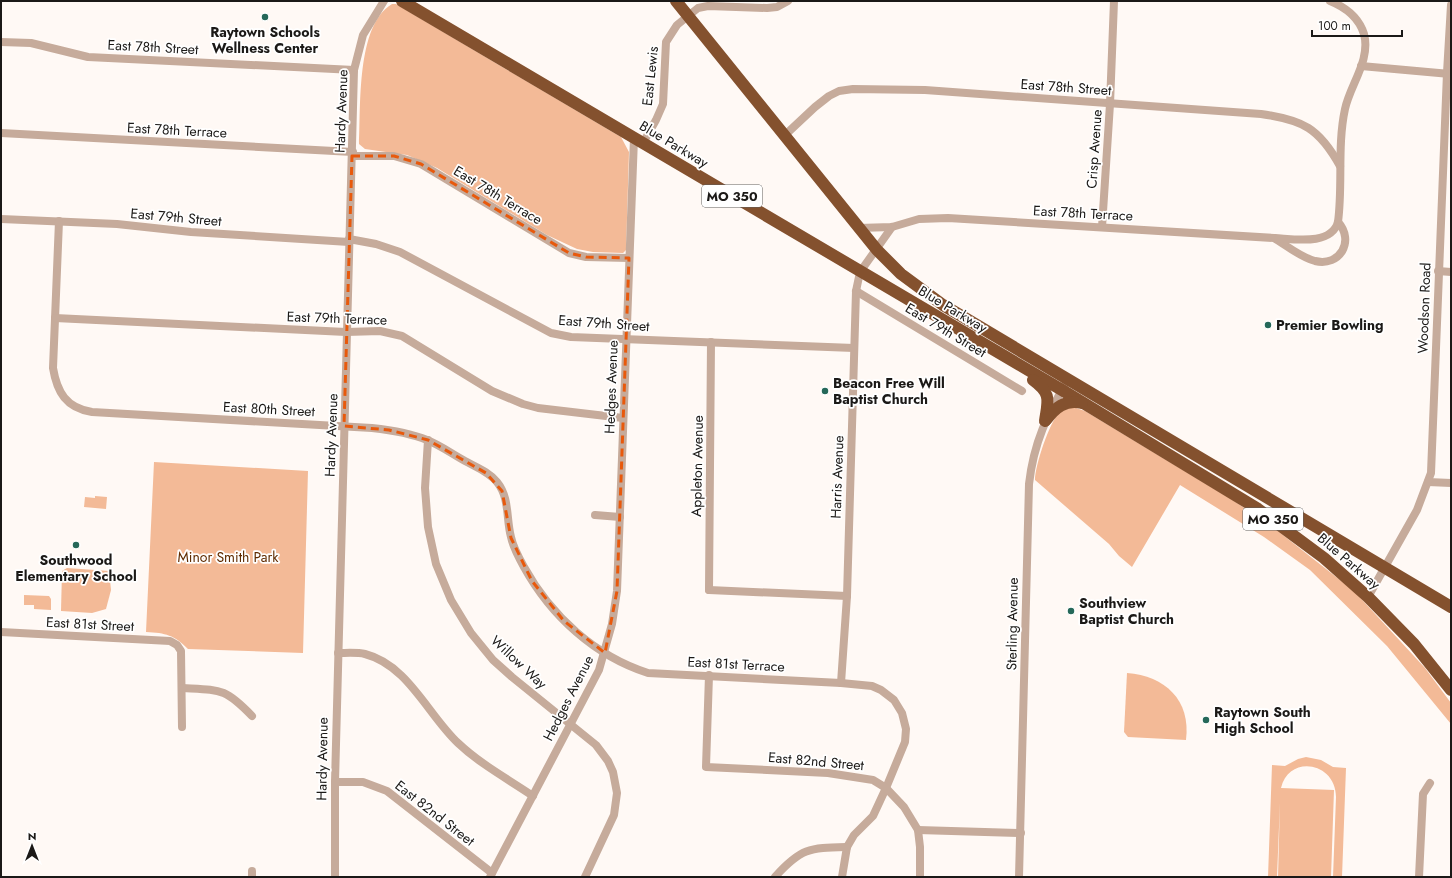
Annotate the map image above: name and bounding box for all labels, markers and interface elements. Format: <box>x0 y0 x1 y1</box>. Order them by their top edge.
marker: Raytown Schools Wellness Center <box>260 12 270 22</box>
scale bar <box>1312 12 1402 38</box>
text: 100 m <box>1318 17 1351 35</box>
place label: Raytown Schools Wellness Center <box>210 22 320 58</box>
street label: East 78th Street <box>107 35 200 59</box>
street label: East Lewis <box>637 45 663 107</box>
street label: Hardy Avenue <box>330 69 352 153</box>
street label: East 78th Street <box>1020 74 1113 100</box>
street label: Crisp Avenue <box>1081 109 1107 189</box>
street label: Blue Parkway <box>636 116 713 173</box>
street label: East 78th Terrace <box>126 117 228 143</box>
street label: East 78th Terrace <box>450 161 546 229</box>
road number: MO 350 <box>702 185 762 207</box>
street label: East 78th Terrace <box>1032 200 1134 226</box>
street label: East 79th Street <box>130 203 223 231</box>
street label: Woodson Road <box>1412 262 1436 354</box>
street label: Blue Parkway <box>915 281 992 338</box>
street label: East 79th Street <box>902 298 991 362</box>
street label: East 79th Terrace <box>286 306 388 330</box>
street label: East 79th Street <box>558 310 651 336</box>
place label: Premier Bowling <box>1276 315 1384 335</box>
marker: Premier Bowling <box>1263 320 1273 330</box>
street label: Hedges Avenue <box>599 340 623 434</box>
place label: Beacon Free Will Baptist Church <box>833 373 945 409</box>
marker: Beacon Free Will Baptist Church <box>820 386 830 396</box>
street label: Hardy Avenue <box>320 393 342 477</box>
street label: East 80th Street <box>223 397 316 421</box>
street label: Appleton Avenue <box>686 415 708 517</box>
street label: Harris Avenue <box>826 435 848 519</box>
road number: MO 350 <box>1243 508 1303 530</box>
street label: Blue Parkway <box>1313 528 1385 594</box>
marker: Southwood Elementary School <box>71 540 81 550</box>
park label: Minor Smith Park <box>177 547 279 567</box>
place label: Southwood Elementary School <box>15 550 137 586</box>
street label: Sterling Avenue <box>1001 577 1023 671</box>
place label: Southview Baptist Church <box>1079 593 1174 629</box>
marker: Southview Baptist Church <box>1066 606 1076 616</box>
street label: East 81st Street <box>45 612 135 636</box>
street label: Willow Way <box>486 631 552 694</box>
street label: East 81st Terrace <box>687 651 785 677</box>
street label: Hedges Avenue <box>538 652 598 744</box>
place label: Raytown South High School <box>1214 702 1311 738</box>
marker: Raytown South High School <box>1201 715 1211 725</box>
street label: Hardy Avenue <box>311 717 333 801</box>
street label: East 82nd Street <box>767 747 865 775</box>
street label: East 82nd Street <box>391 776 480 851</box>
north arrow <box>12 826 52 866</box>
text: N <box>28 828 36 844</box>

